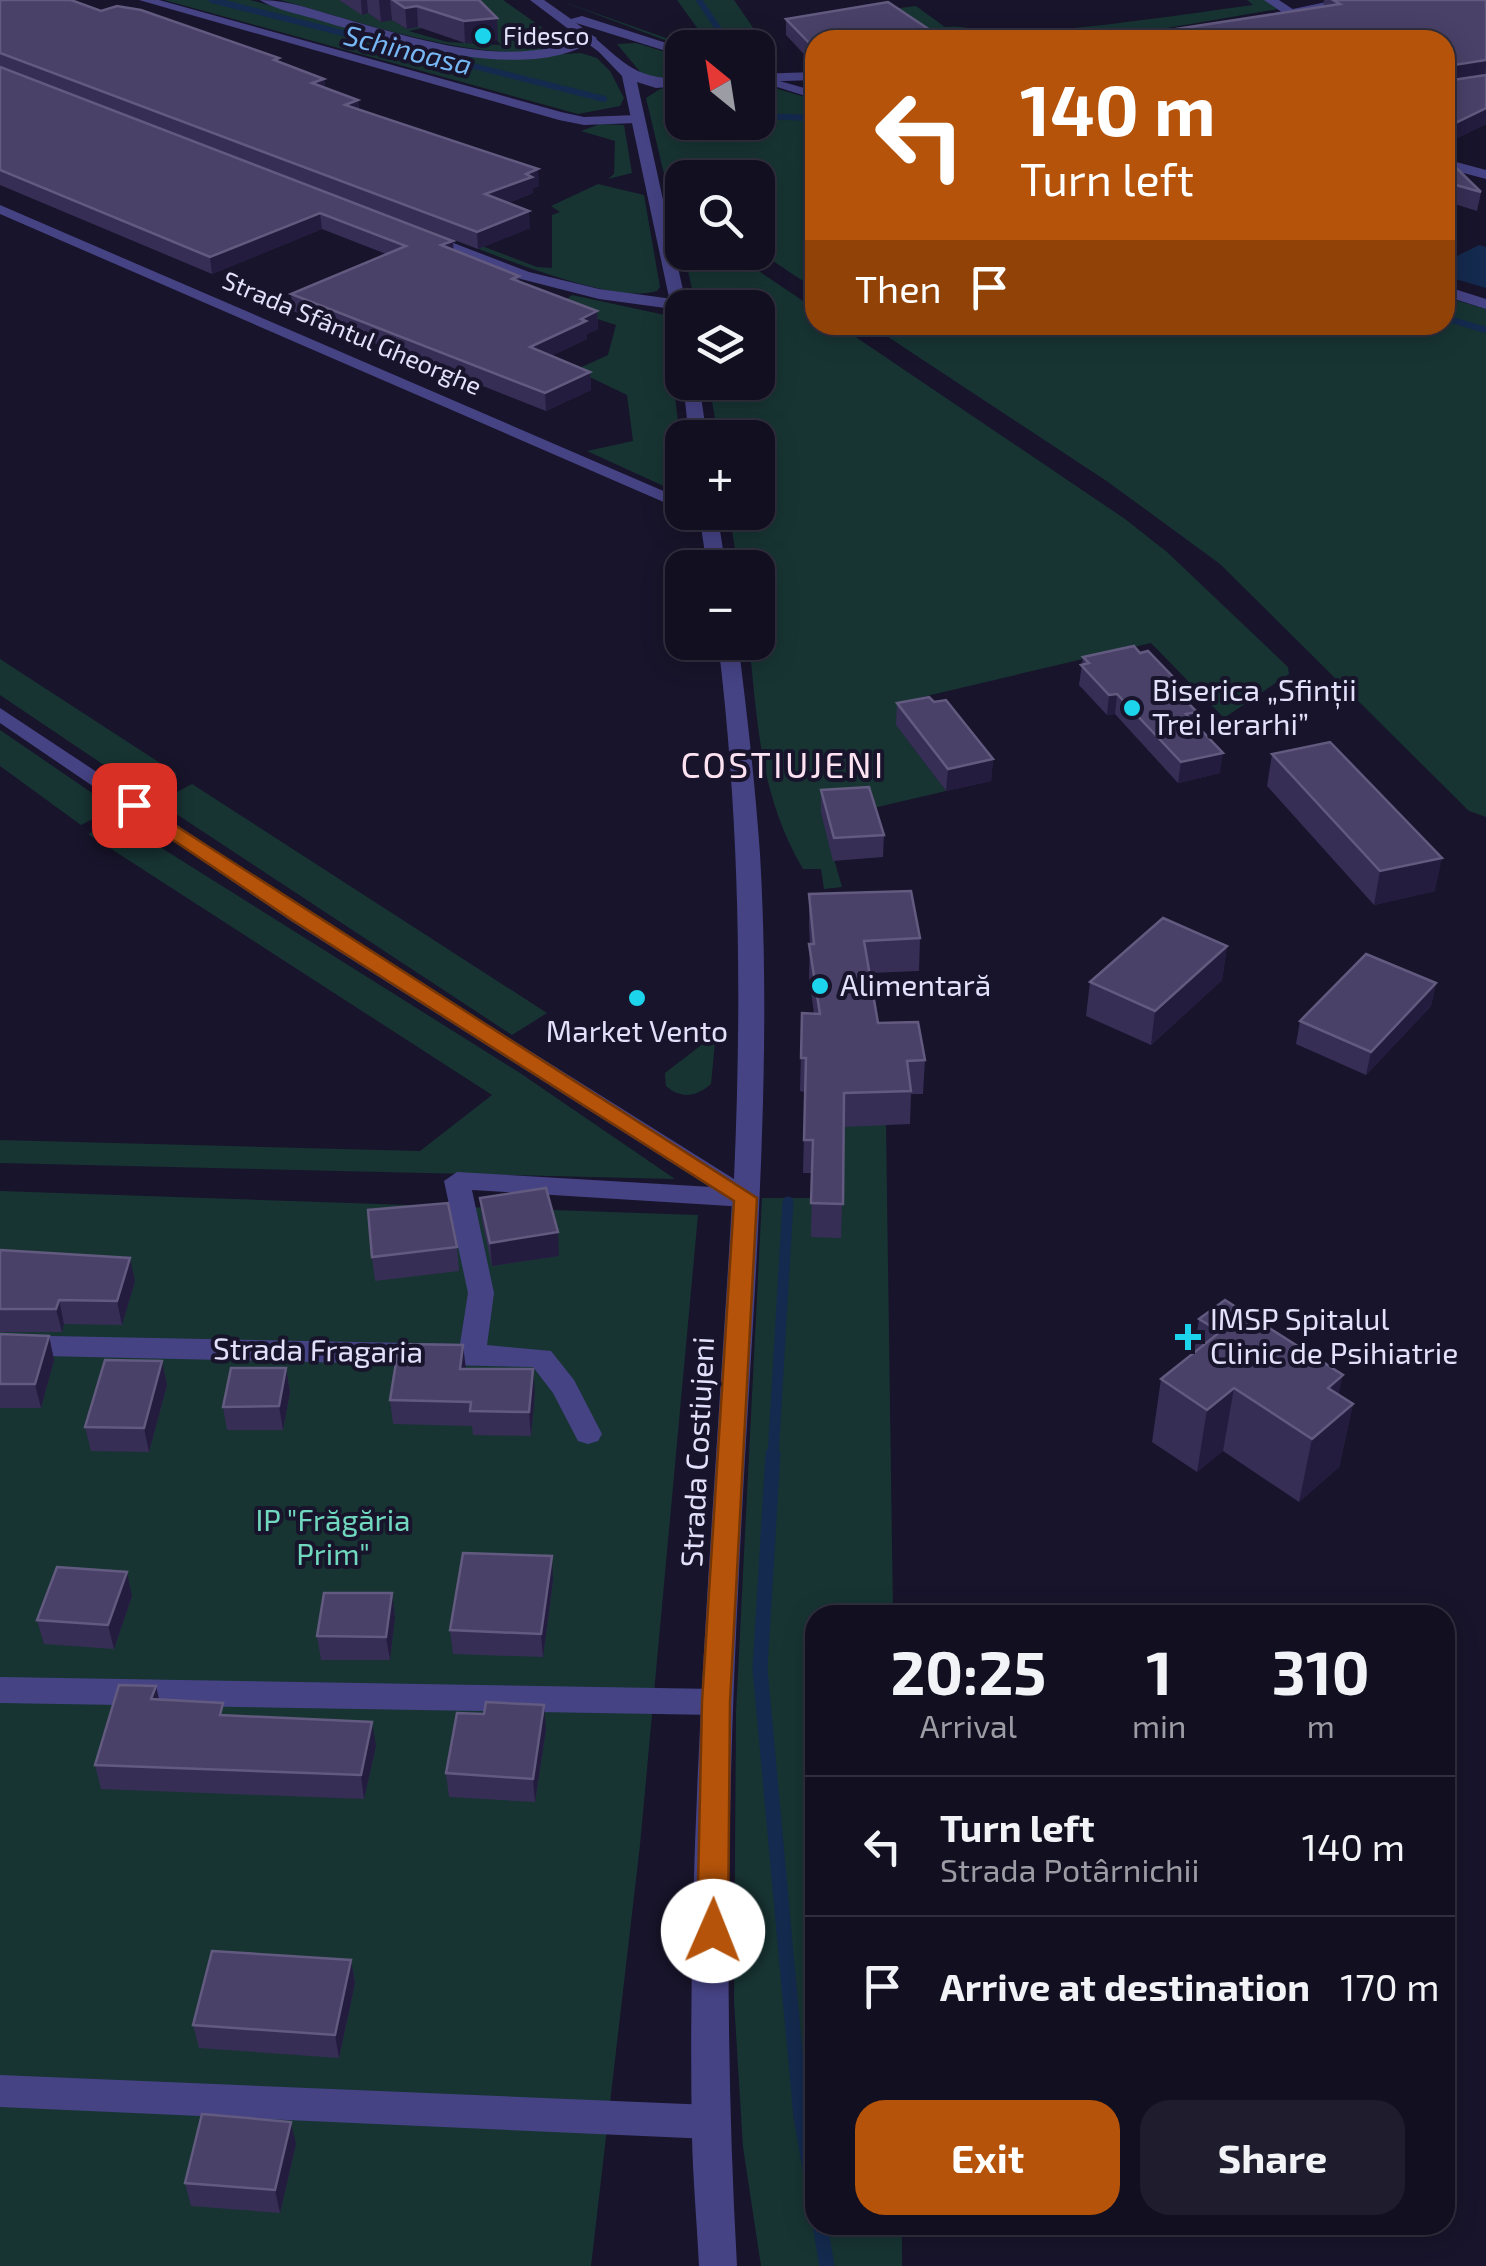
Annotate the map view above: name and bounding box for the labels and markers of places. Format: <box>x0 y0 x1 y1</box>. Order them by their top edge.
place label: Fidesco <box>503 20 589 50</box>
marker: Fidesco <box>472 25 494 47</box>
place label: Biserica „Sfinții Trei Ierarhi” <box>1152 671 1357 741</box>
marker: Biserica „Sfinții Trei Ierarhi” <box>1121 697 1143 719</box>
pin <box>92 763 177 848</box>
place label: Alimentară <box>840 966 991 1002</box>
marker: Alimentară <box>809 975 831 997</box>
marker: Market Vento <box>626 987 648 1009</box>
place label: Market Vento <box>546 1012 728 1048</box>
place label: IMSP Spitalul Clinic de Psihiatrie <box>1210 1300 1458 1370</box>
marker: IMSP Spitalul Clinic de Psihiatrie <box>1175 1324 1201 1350</box>

